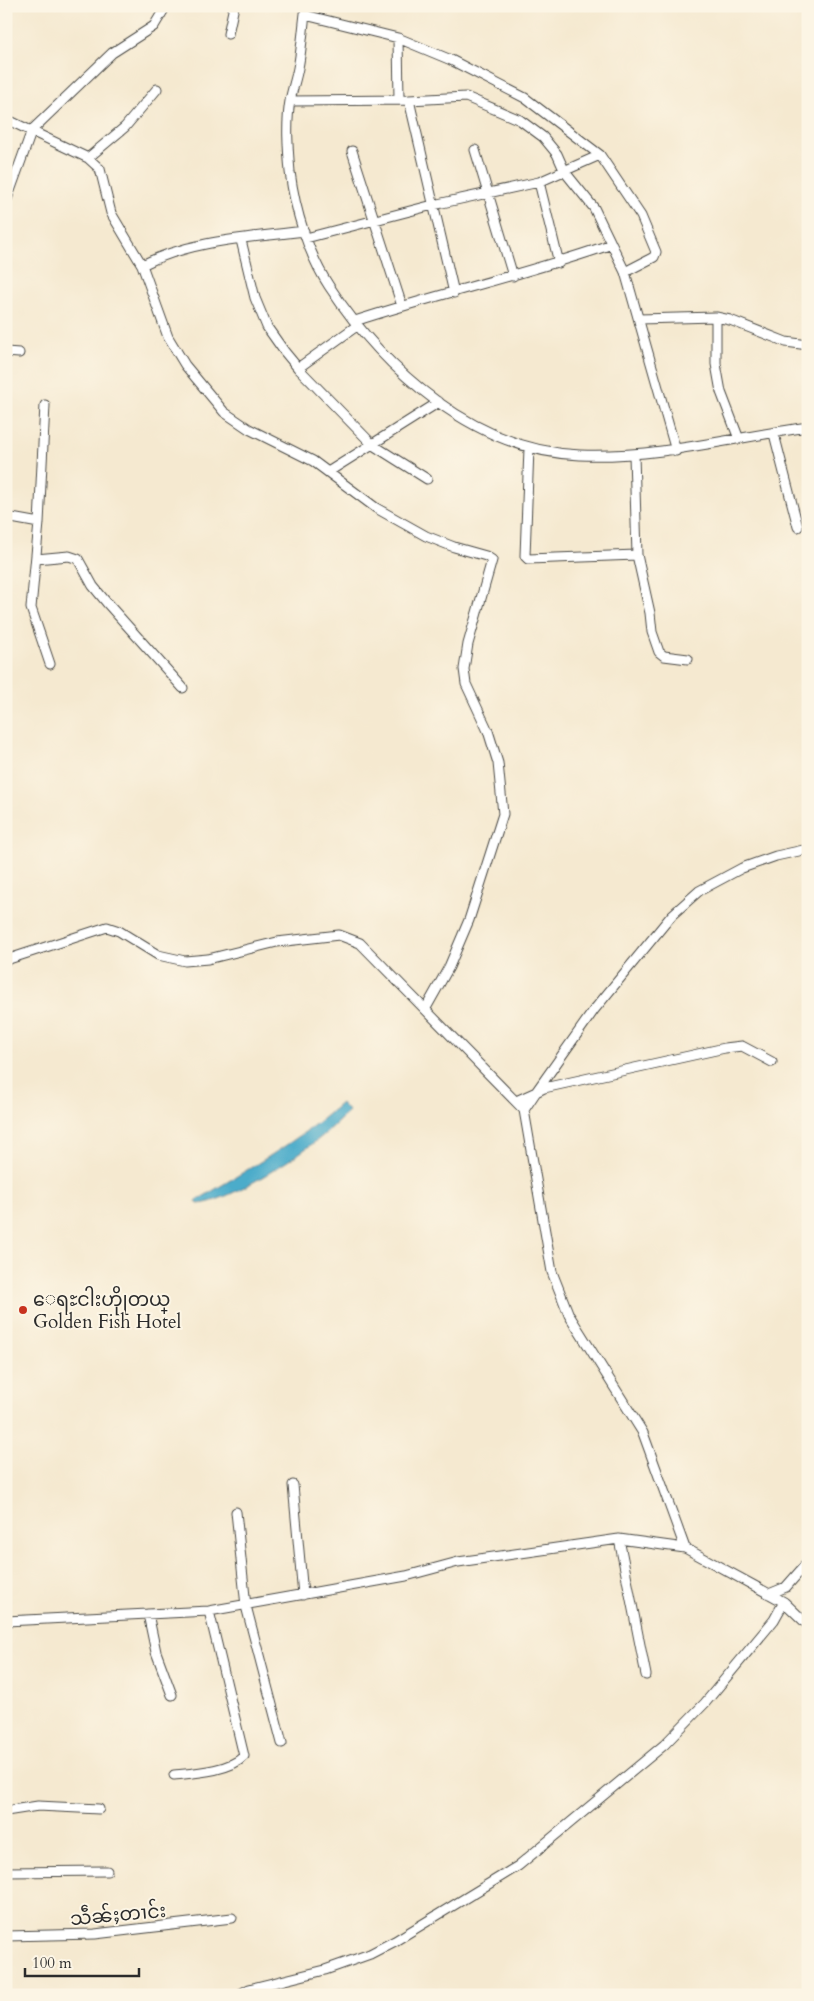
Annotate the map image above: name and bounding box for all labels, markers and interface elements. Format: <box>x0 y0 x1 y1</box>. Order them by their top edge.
place label: ေရႊငါးဟိုုတယ္ Golden Fish Hotel <box>33 1285 182 1335</box>
marker: ေရႊငါးဟိုုတယ္ Golden Fish Hotel <box>17 1304 29 1316</box>
street label: သဵၼ်ႈတၢင်း <box>69 1896 167 1932</box>
scale bar <box>25 1946 139 1978</box>
text: 100 m <box>32 1953 72 1973</box>

